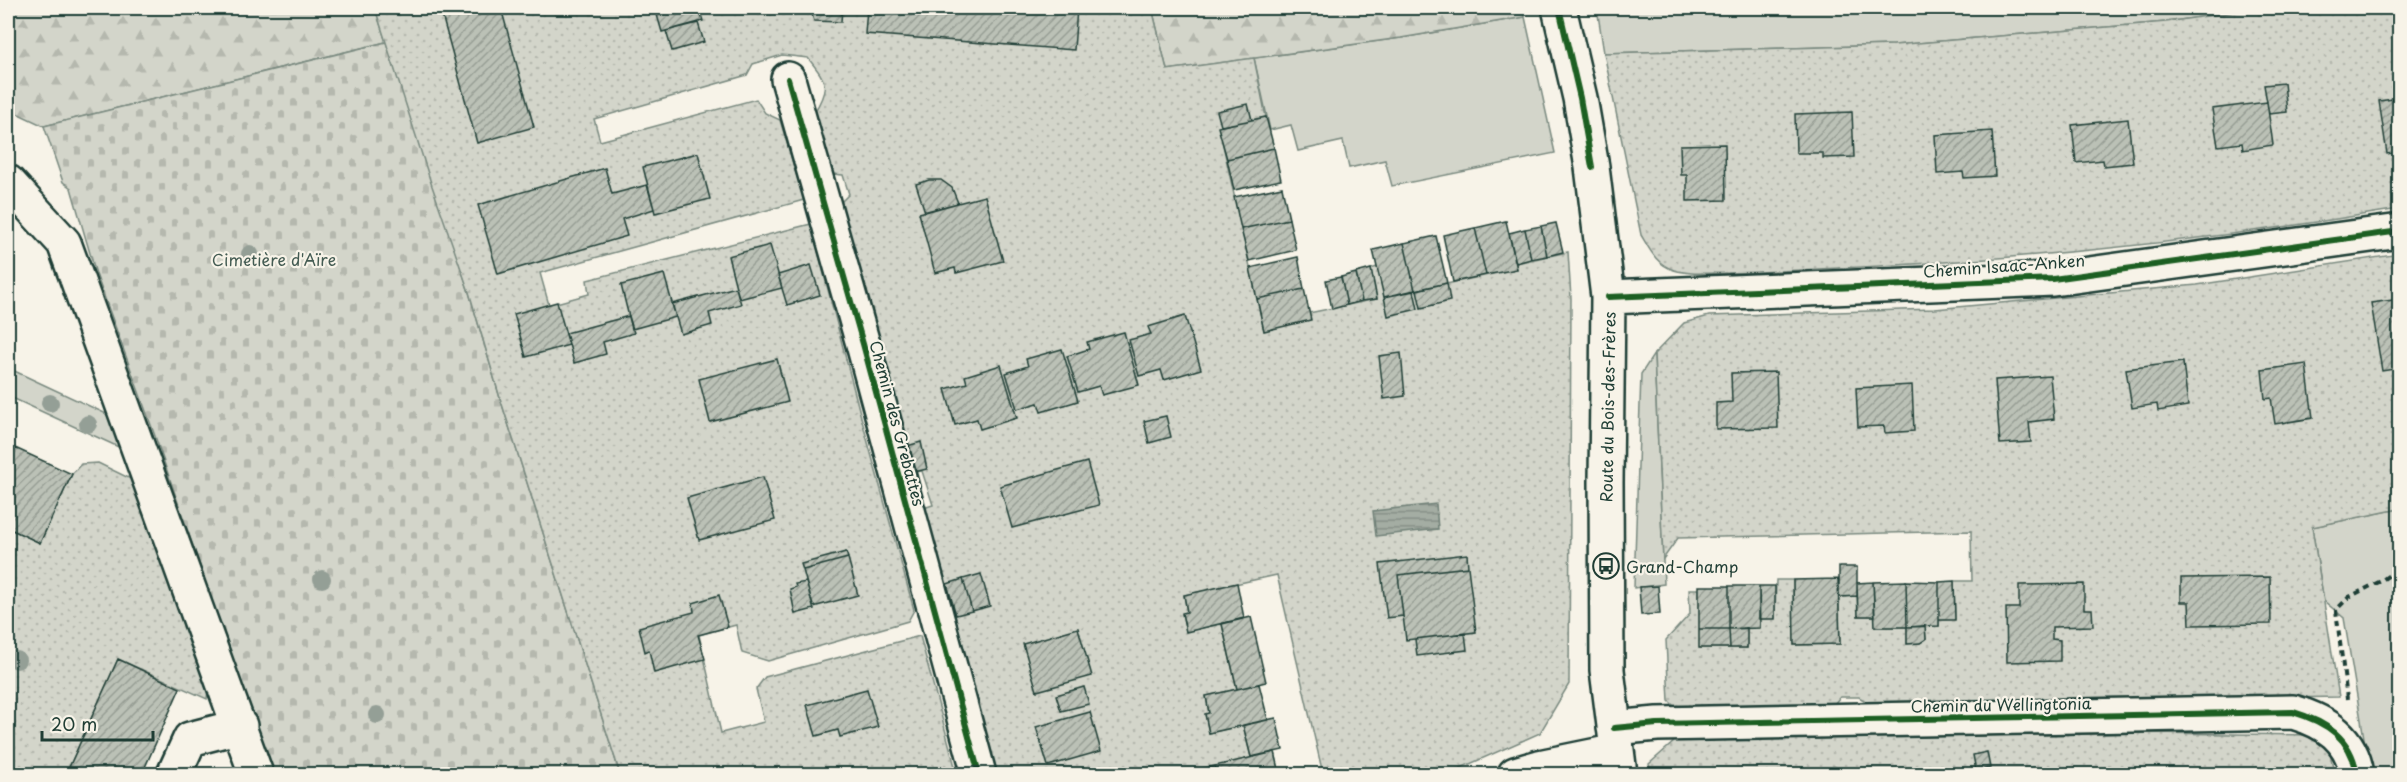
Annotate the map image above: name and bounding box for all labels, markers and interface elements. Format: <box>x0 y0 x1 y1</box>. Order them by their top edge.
park label: Cimetière d'Aïre <box>212 247 336 271</box>
street label: Chemin Isaac-Anken <box>1922 247 2086 283</box>
street label: Route du Bois-des-Frères <box>1593 311 1621 503</box>
street label: Chemin des Grebattes <box>864 337 932 509</box>
bus stop icon: Grand-Champ <box>1591 551 1621 581</box>
place label: Grand-Champ <box>1626 554 1738 578</box>
street label: Chemin du Wellingtonia <box>1910 690 2092 718</box>
scale bar <box>42 704 153 742</box>
text: 20 m <box>51 710 97 737</box>

